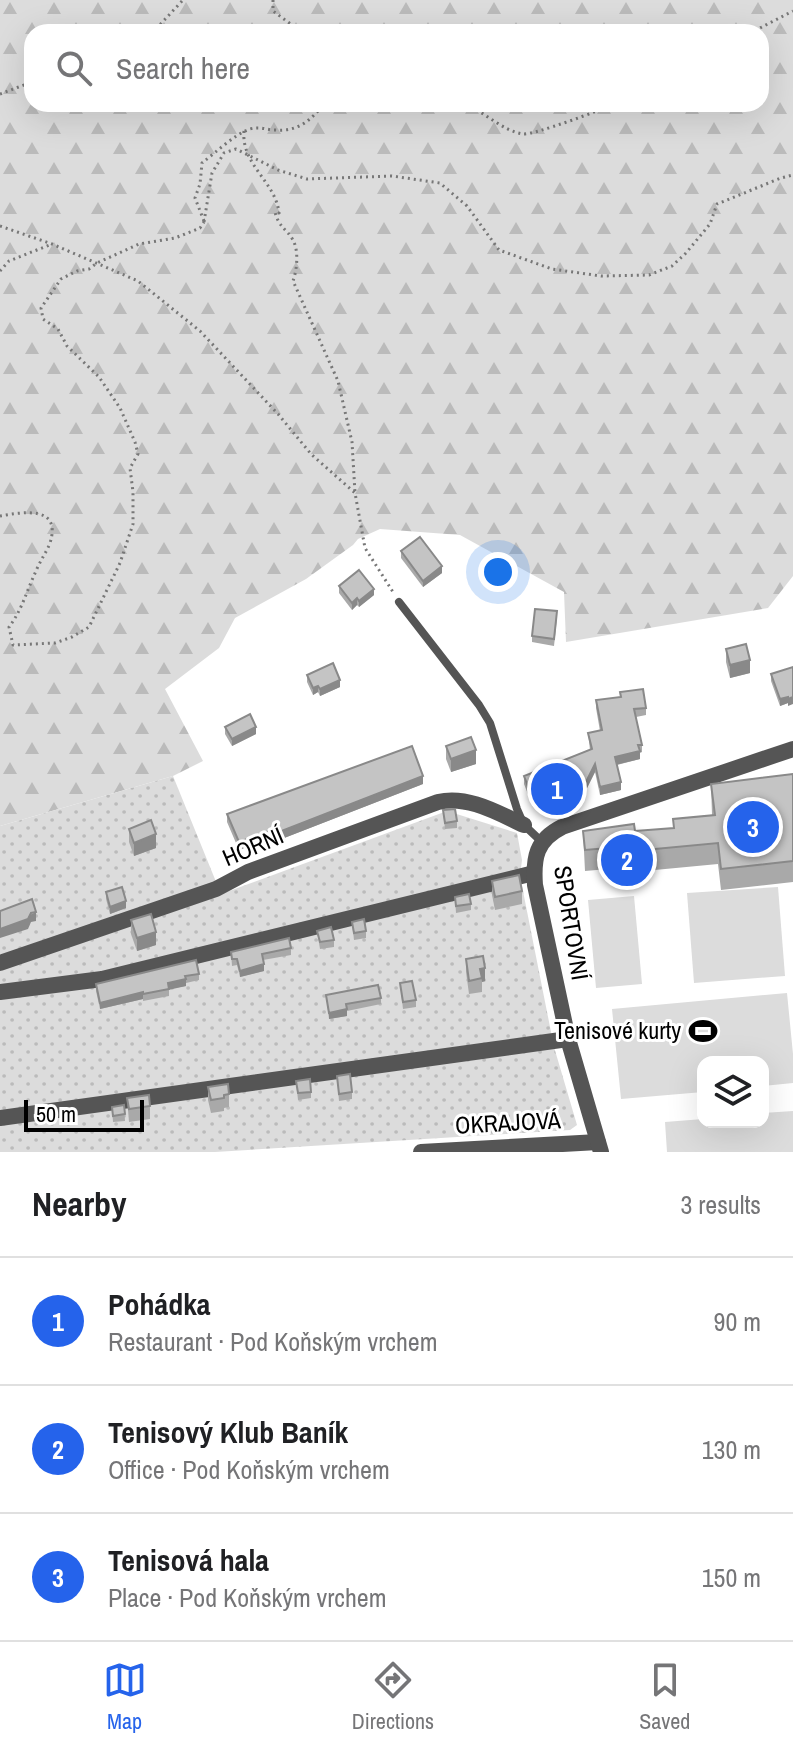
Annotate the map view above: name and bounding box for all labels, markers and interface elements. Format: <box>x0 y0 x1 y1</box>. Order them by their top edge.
search box <box>24 24 769 112</box>
icon: search <box>52 46 96 90</box>
text: Search here <box>116 48 250 88</box>
your location <box>478 552 518 592</box>
pin: 1 <box>531 759 583 819</box>
pin: 3 <box>727 797 779 857</box>
street label: HORNÍ <box>217 819 289 873</box>
pin: 2 <box>601 830 653 890</box>
street label: SPORTOVNÍ <box>547 863 597 983</box>
place label: Tenisové kurty <box>554 1014 681 1046</box>
sports icon: Tenisové kurty <box>688 1016 718 1046</box>
map controls <box>697 1056 769 1128</box>
button: layers <box>697 1056 769 1128</box>
scale bar <box>24 1096 144 1132</box>
text: 50 m <box>36 1099 76 1129</box>
street label: OKRAJOVÁ <box>454 1103 562 1141</box>
text: Nearby <box>32 1181 127 1227</box>
text: 3 results <box>680 1187 761 1222</box>
text: Pohádka <box>108 1284 211 1324</box>
text: 1 <box>52 1304 64 1339</box>
text: 90 m <box>714 1304 761 1339</box>
text: Restaurant · Pod Koňským vrchem <box>108 1324 437 1359</box>
text: Tenisový Klub Baník <box>108 1412 348 1452</box>
text: 2 <box>52 1432 64 1467</box>
text: 130 m <box>702 1432 761 1467</box>
text: Office · Pod Koňským vrchem <box>108 1452 390 1487</box>
text: Tenisová hala <box>108 1540 269 1580</box>
text: 3 <box>52 1560 64 1595</box>
text: 150 m <box>702 1560 761 1595</box>
text: Place · Pod Koňským vrchem <box>108 1580 386 1615</box>
tab: Map <box>103 1658 147 1736</box>
tab: Directions <box>352 1658 434 1736</box>
tab: Saved <box>639 1658 690 1736</box>

